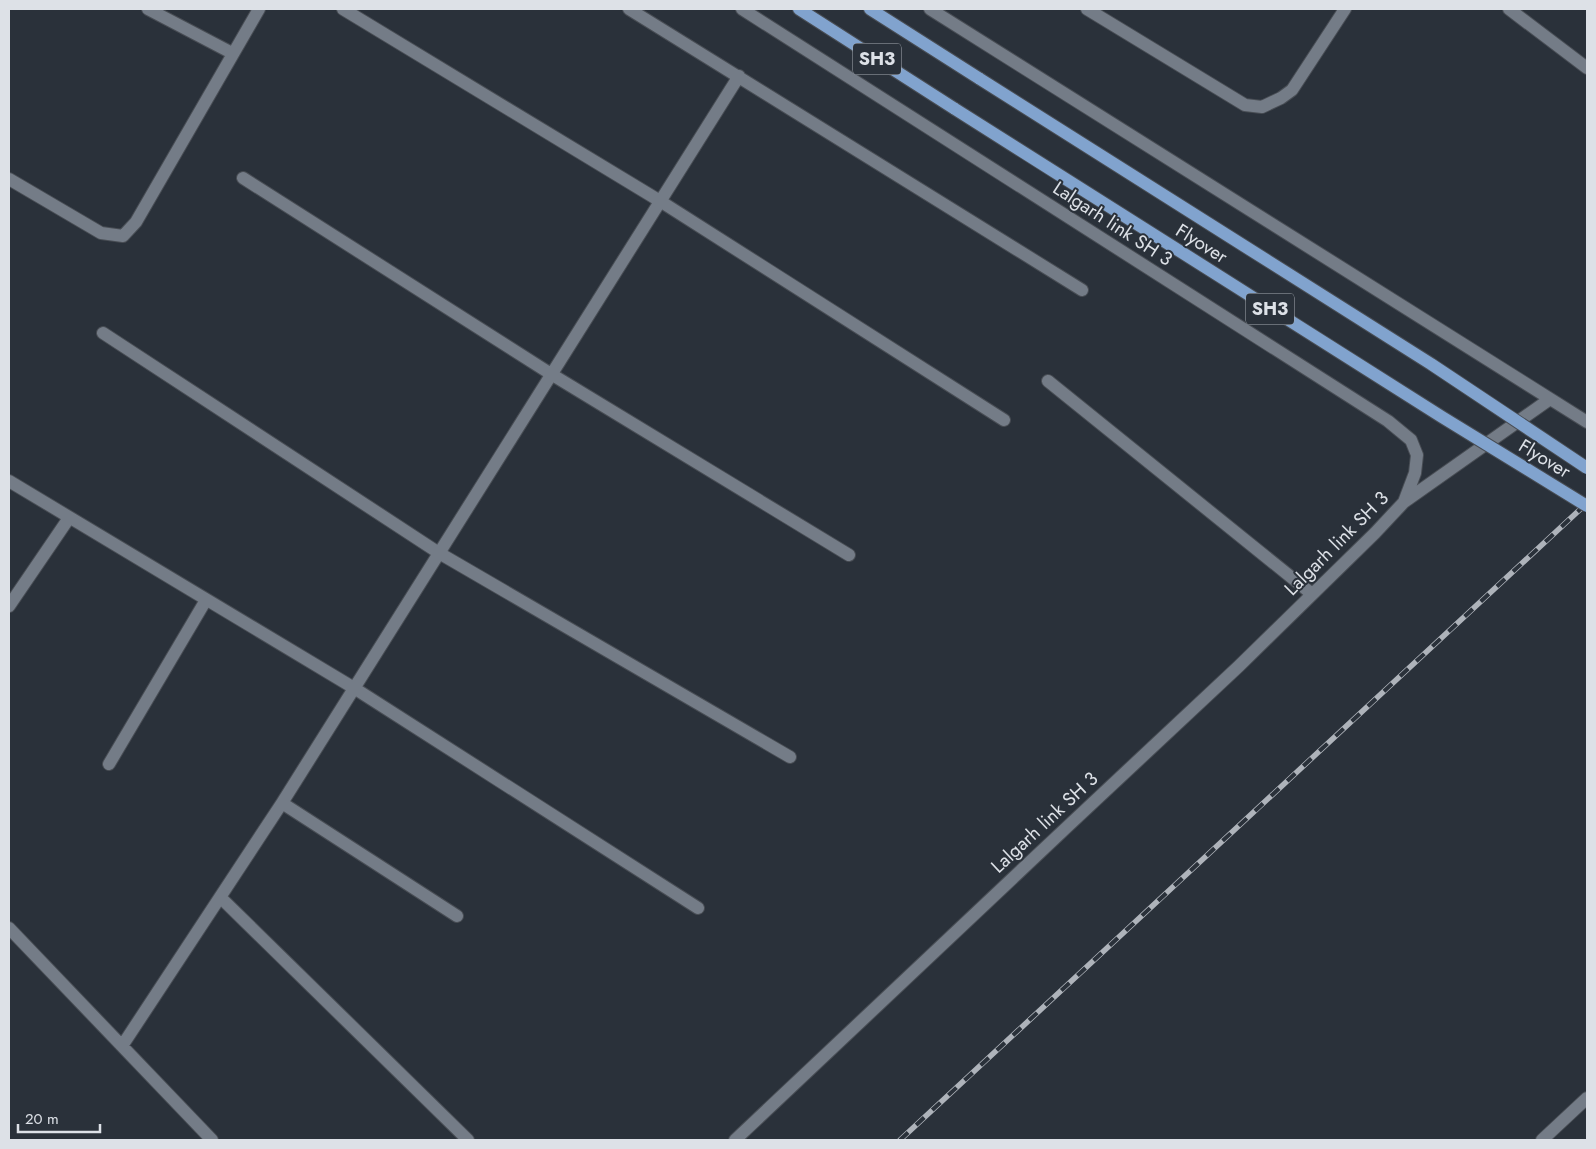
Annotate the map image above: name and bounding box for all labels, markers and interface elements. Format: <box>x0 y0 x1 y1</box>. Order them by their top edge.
road number: SH3 <box>853 44 901 74</box>
street label: Lalgarh link SH 3 <box>1048 175 1178 272</box>
street label: Flyover <box>1171 217 1233 270</box>
road number: SH3 <box>1246 294 1294 324</box>
street label: Flyover <box>1514 432 1576 485</box>
street label: Lalgarh link SH 3 <box>1278 485 1395 602</box>
street label: Lalgarh link SH 3 <box>985 766 1104 879</box>
scale bar <box>18 1102 100 1134</box>
text: 20 m <box>25 1108 59 1130</box>

